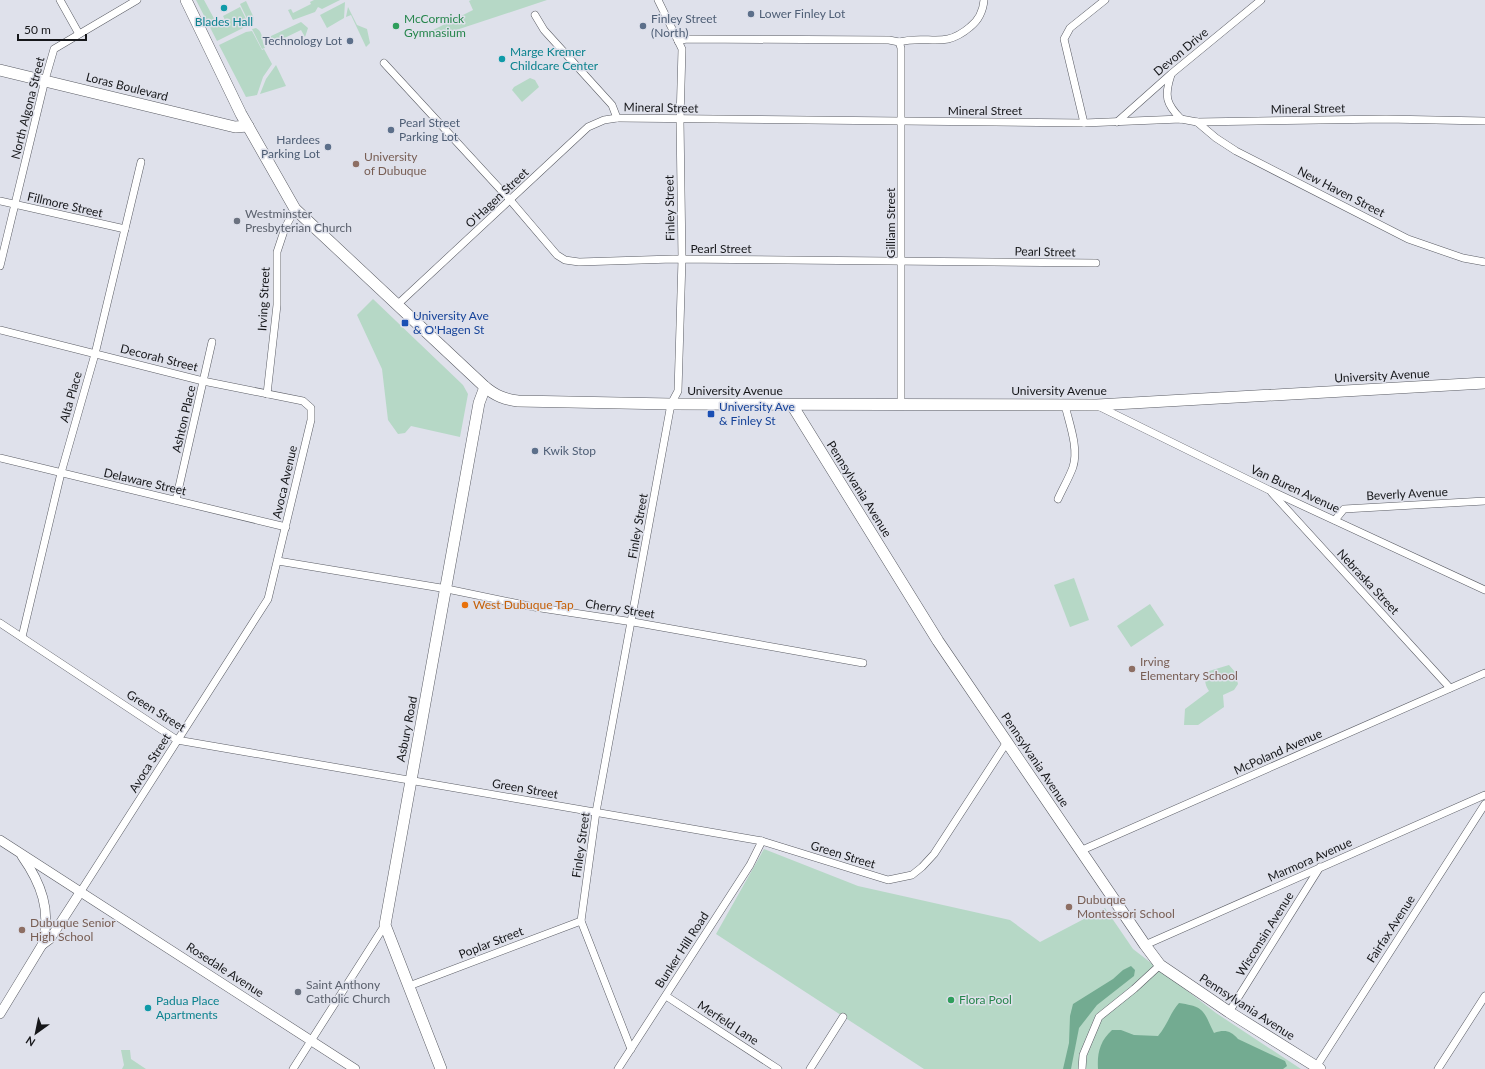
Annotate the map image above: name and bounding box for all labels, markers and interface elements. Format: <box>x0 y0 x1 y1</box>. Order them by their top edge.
marker: Blades Hall <box>219 3 229 13</box>
place label: Lower Finley Lot <box>759 6 846 21</box>
marker: Lower Finley Lot <box>746 9 756 19</box>
place label: McCormick Gymnasium <box>404 11 466 40</box>
place label: Finley Street (North) <box>651 11 718 40</box>
place label: Blades Hall <box>195 14 253 29</box>
scale bar <box>18 16 86 42</box>
marker: McCormick Gymnasium <box>391 21 401 31</box>
marker: Finley Street (North) <box>638 21 648 31</box>
text: 50 m <box>24 22 51 37</box>
street label: Devon Drive <box>1150 25 1211 79</box>
place label: Technology Lot <box>263 33 343 48</box>
marker: Technology Lot <box>345 36 355 46</box>
place label: Marge Kremer Childcare Center <box>510 44 599 73</box>
street label: North Algona Street <box>8 54 48 161</box>
marker: Marge Kremer Childcare Center <box>497 54 507 64</box>
street label: Loras Boulevard <box>85 69 170 104</box>
street label: Mineral Street <box>624 99 699 116</box>
street label: Mineral Street <box>1271 100 1346 117</box>
street label: Mineral Street <box>948 103 1023 118</box>
place label: Pearl Street Parking Lot <box>399 115 461 144</box>
marker: Pearl Street Parking Lot <box>386 125 396 135</box>
place label: Hardees Parking Lot <box>261 132 321 161</box>
marker: Hardees Parking Lot <box>323 142 333 152</box>
place label: University of Dubuque <box>364 149 427 178</box>
marker: University of Dubuque <box>351 159 361 169</box>
street label: New Haven Street <box>1295 163 1388 220</box>
street label: O'Hagen Street <box>462 164 532 231</box>
street label: Finley Street <box>661 174 678 241</box>
street label: Gilliam Street <box>883 187 898 258</box>
street label: Fillmore Street <box>26 189 105 221</box>
place label: Westminster Presbyterian Church <box>245 206 352 235</box>
marker: Westminster Presbyterian Church <box>232 216 242 226</box>
street label: Pearl Street <box>690 241 752 256</box>
street label: Pearl Street <box>1014 243 1076 260</box>
street label: Irving Street <box>254 266 273 331</box>
place label: University Ave & O'Hagen St <box>413 308 489 337</box>
marker: University Ave & O'Hagen St <box>400 318 410 328</box>
street label: Decorah Street <box>119 341 200 375</box>
street label: University Avenue <box>1334 366 1430 385</box>
street label: Alta Place <box>56 370 85 424</box>
street label: University Avenue <box>687 383 783 398</box>
street label: University Avenue <box>1011 383 1107 398</box>
street label: Ashton Place <box>168 384 199 454</box>
place label: University Ave & Finley St <box>719 399 795 428</box>
marker: University Ave & Finley St <box>706 409 716 419</box>
street label: Pennsylvania Avenue <box>824 438 895 540</box>
place label: Kwik Stop <box>543 443 596 458</box>
street label: Avoca Avenue <box>269 444 300 520</box>
marker: Kwik Stop <box>530 446 540 456</box>
street label: Van Buren Avenue <box>1248 461 1342 516</box>
street label: Delaware Street <box>102 465 189 498</box>
street label: Beverly Avenue <box>1366 484 1448 503</box>
street label: Finley Street <box>624 491 651 560</box>
street label: Nebraska Street <box>1334 546 1403 618</box>
street label: Cherry Street <box>584 596 657 622</box>
place label: West Dubuque Tap <box>473 597 574 612</box>
marker: West Dubuque Tap <box>460 600 470 610</box>
place label: Irving Elementary School <box>1140 654 1238 683</box>
marker: Irving Elementary School <box>1127 664 1137 674</box>
street label: Green Street <box>124 687 189 735</box>
street label: Asbury Road <box>393 695 420 763</box>
street label: Pennsylvania Avenue <box>998 710 1073 810</box>
street label: McPoland Avenue <box>1231 725 1324 778</box>
street label: Avoca Street <box>126 730 174 795</box>
street label: Green Street <box>491 775 560 802</box>
street label: Finley Street <box>568 811 593 879</box>
street label: Marmora Avenue <box>1265 834 1354 885</box>
street label: Green Street <box>809 838 878 872</box>
street label: Wisconsin Avenue <box>1233 889 1297 979</box>
place label: Dubuque Montessori School <box>1077 892 1175 921</box>
street label: Fairfax Avenue <box>1363 892 1418 965</box>
marker: Dubuque Montessori School <box>1064 902 1074 912</box>
street label: Bunker Hill Road <box>651 909 712 991</box>
place label: Dubuque Senior High School <box>30 915 116 944</box>
street label: Poplar Street <box>456 923 526 962</box>
marker: Dubuque Senior High School <box>17 925 27 935</box>
street label: Rosedale Avenue <box>184 939 267 1000</box>
street label: Pennsylvania Avenue <box>1197 970 1298 1043</box>
place label: Saint Anthony Catholic Church <box>306 977 390 1006</box>
marker: Saint Anthony Catholic Church <box>293 987 303 997</box>
place label: Flora Pool <box>959 992 1012 1007</box>
place label: Padua Place Apartments <box>156 993 219 1022</box>
marker: Flora Pool <box>946 995 956 1005</box>
street label: Merfeld Lane <box>695 997 762 1048</box>
marker: Padua Place Apartments <box>143 1003 153 1013</box>
north arrow <box>16 1013 56 1053</box>
text: N <box>23 1034 37 1050</box>

